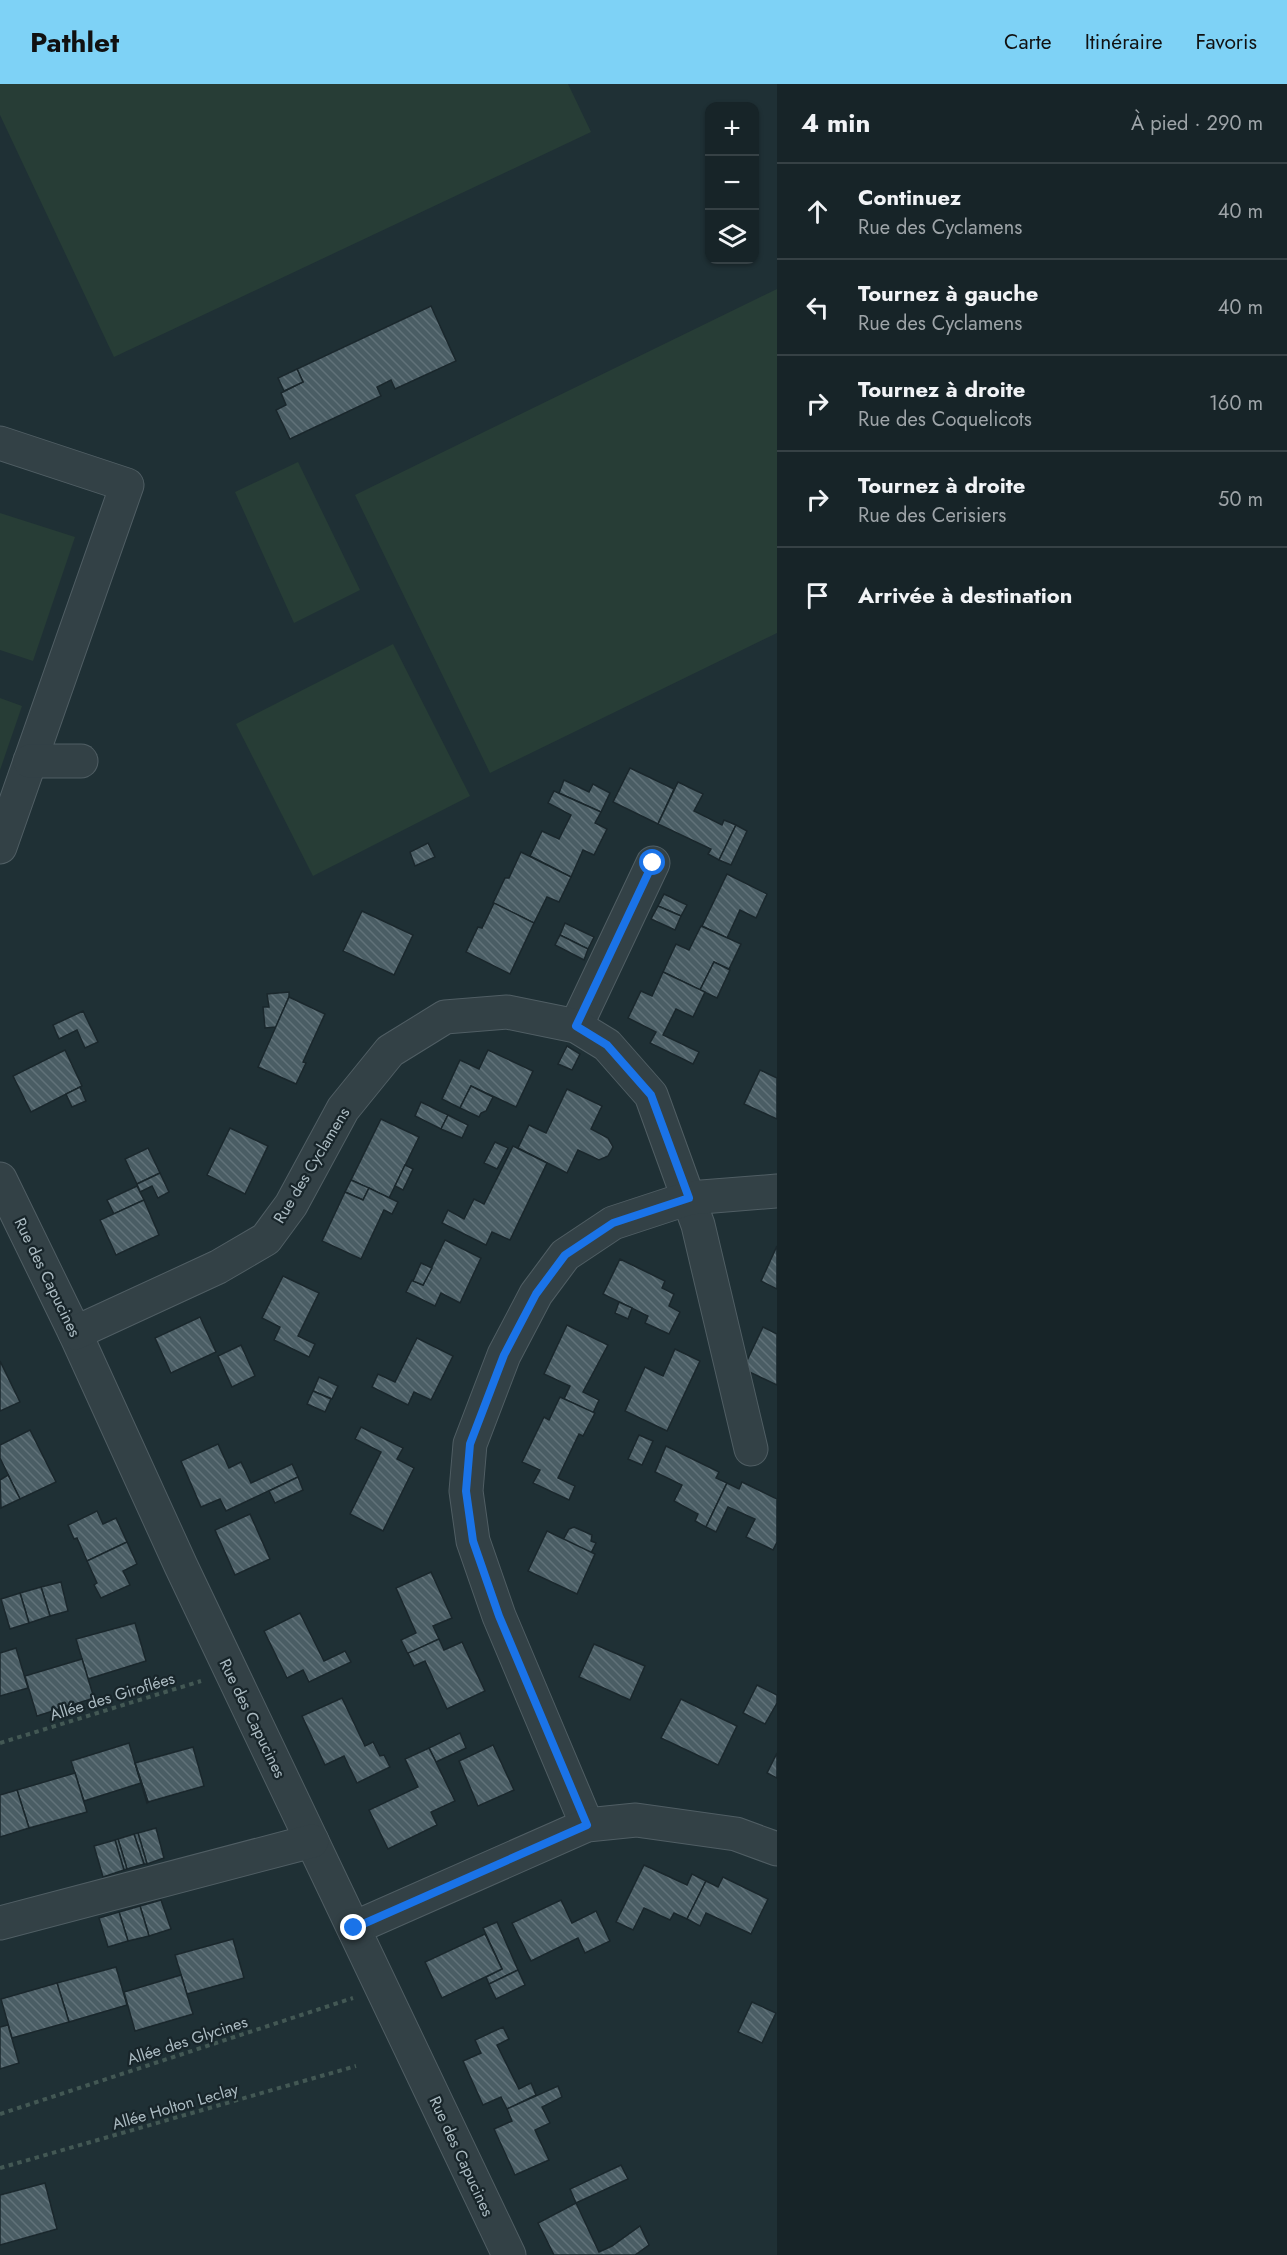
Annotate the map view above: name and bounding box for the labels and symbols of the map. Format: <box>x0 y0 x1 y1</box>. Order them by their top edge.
route start <box>639 849 665 875</box>
street label: Rue des Cyclamens <box>268 1103 355 1227</box>
street label: Rue des Capucines <box>9 1214 86 1341</box>
street label: Rue des Capucines <box>214 1655 291 1782</box>
street label: Allée des Giroflées <box>47 1667 177 1726</box>
route end <box>340 1914 366 1940</box>
street label: Allée des Glycines <box>124 2010 250 2071</box>
street label: Allée Holton Leclay <box>109 2077 242 2135</box>
street label: Rue des Capucines <box>424 2092 499 2220</box>

